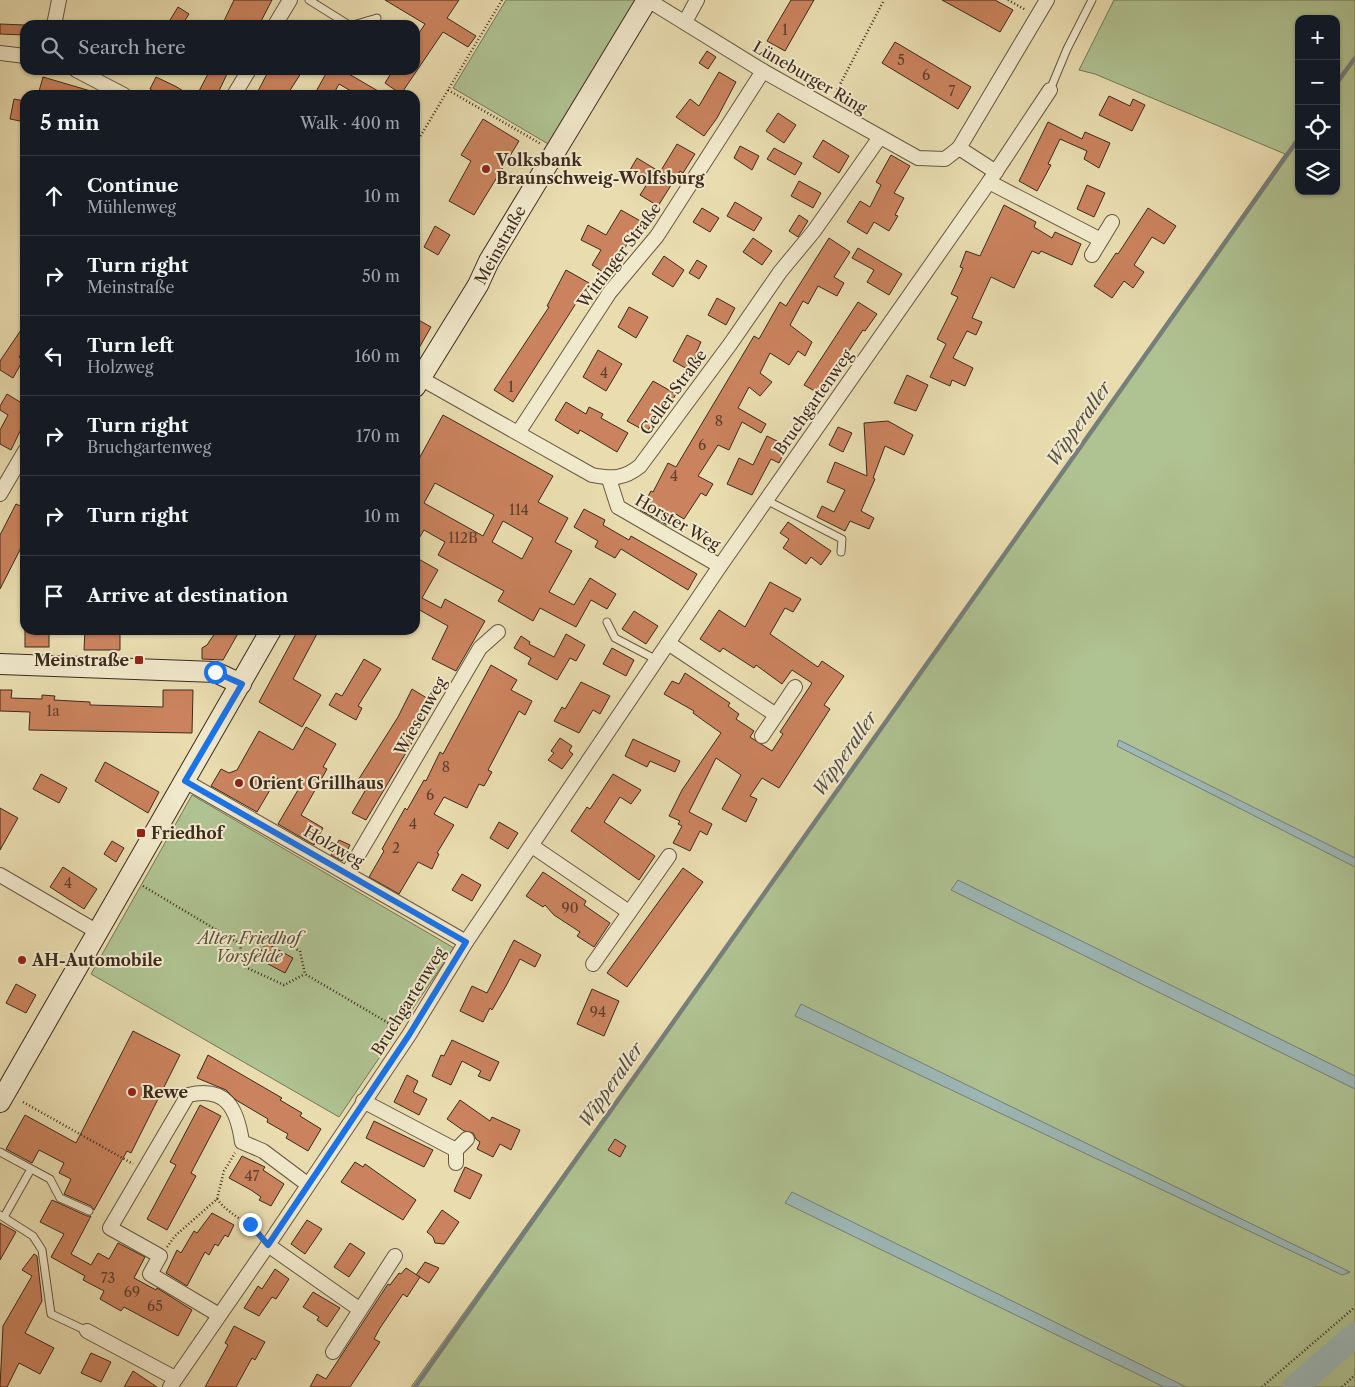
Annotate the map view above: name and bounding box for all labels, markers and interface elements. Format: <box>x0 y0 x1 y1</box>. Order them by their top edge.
map controls <box>1295 15 1340 195</box>
button: + <box>1295 15 1340 60</box>
search box <box>20 20 420 75</box>
house number: 1 <box>782 21 788 39</box>
icon: search <box>38 34 66 62</box>
text: Search here <box>78 36 186 59</box>
street label: Lüneburger Ring <box>749 36 871 118</box>
house number: 5 <box>897 51 905 69</box>
button: − <box>1295 60 1340 105</box>
house number: 6 <box>922 66 930 84</box>
house number: 7 <box>949 82 956 100</box>
button: locate <box>1295 105 1340 150</box>
text: 5 min <box>40 110 100 135</box>
text: Walk · 400 m <box>300 113 400 133</box>
place label: Volksbank Braunschweig-Wolfsburg <box>495 150 705 188</box>
button: layers <box>1295 150 1340 195</box>
marker: Volksbank Braunschweig-Wolfsburg <box>480 163 492 175</box>
text: Continue <box>87 174 179 197</box>
icon: ahead <box>40 182 68 210</box>
text: 10 m <box>364 186 400 206</box>
text: Mühlenweg <box>87 197 176 217</box>
street label: Wittinger Straße <box>572 198 665 313</box>
street label: Meinstraße <box>470 202 530 288</box>
text: Turn right <box>87 254 188 277</box>
icon: right <box>40 262 68 290</box>
text: 50 m <box>362 266 400 286</box>
text: Meinstraße <box>87 277 174 297</box>
text: Turn left <box>87 334 174 357</box>
icon: left <box>40 342 68 370</box>
street label: Celler Straße <box>635 345 711 439</box>
street label: Bruchgartenweg <box>769 345 857 459</box>
text: 160 m <box>355 346 400 366</box>
text: Holzweg <box>87 357 153 377</box>
house number: 4 <box>600 364 608 382</box>
water label: Wipperaller <box>1042 376 1117 471</box>
house number: 1 <box>508 378 514 396</box>
house number: 8 <box>715 412 723 430</box>
text: Turn right <box>87 414 188 437</box>
icon: right <box>40 422 68 450</box>
text: 170 m <box>356 426 400 446</box>
house number: 6 <box>698 436 706 454</box>
text: Bruchgartenweg <box>87 437 211 457</box>
house number: 4 <box>670 467 678 485</box>
street label: Horster Weg <box>632 490 725 555</box>
house number: 114 <box>509 501 529 519</box>
icon: right <box>40 502 68 530</box>
text: Turn right <box>87 504 188 527</box>
text: 10 m <box>364 506 400 526</box>
house number: 112B <box>448 529 478 547</box>
icon: arrive <box>40 582 68 610</box>
text: Arrive at destination <box>87 584 288 607</box>
place label: Meinstraße <box>34 650 129 670</box>
marker: Meinstraße <box>133 654 145 666</box>
route start <box>204 661 227 684</box>
street label: Wiesenweg <box>389 673 451 760</box>
house number: 1a <box>46 702 60 720</box>
water label: Wipperaller <box>808 706 883 801</box>
house number: 8 <box>442 758 450 776</box>
place label: Orient Grillhaus <box>249 773 384 793</box>
marker: Orient Grillhaus <box>233 777 245 789</box>
house number: 6 <box>426 786 434 804</box>
house number: 4 <box>409 815 417 833</box>
street label: Holzweg <box>300 821 368 872</box>
place label: Friedhof <box>151 823 226 843</box>
marker: Friedhof <box>135 827 147 839</box>
house number: 2 <box>392 839 400 857</box>
house number: 4 <box>64 874 72 892</box>
house number: 90 <box>561 899 579 917</box>
park label: Alter Friedhof Vorsfelde <box>195 928 306 966</box>
street label: Bruchgartenweg <box>367 943 450 1059</box>
place label: AH-Automobile <box>31 950 163 970</box>
marker: AH-Automobile <box>16 954 28 966</box>
house number: 94 <box>590 1003 606 1021</box>
water label: Wipperaller <box>574 1037 649 1132</box>
place label: Rewe <box>142 1082 188 1102</box>
marker: Rewe <box>126 1086 138 1098</box>
house number: 47 <box>245 1167 260 1185</box>
route end <box>239 1213 262 1236</box>
house number: 73 <box>101 1269 115 1287</box>
house number: 69 <box>124 1283 140 1301</box>
house number: 65 <box>147 1297 163 1315</box>

